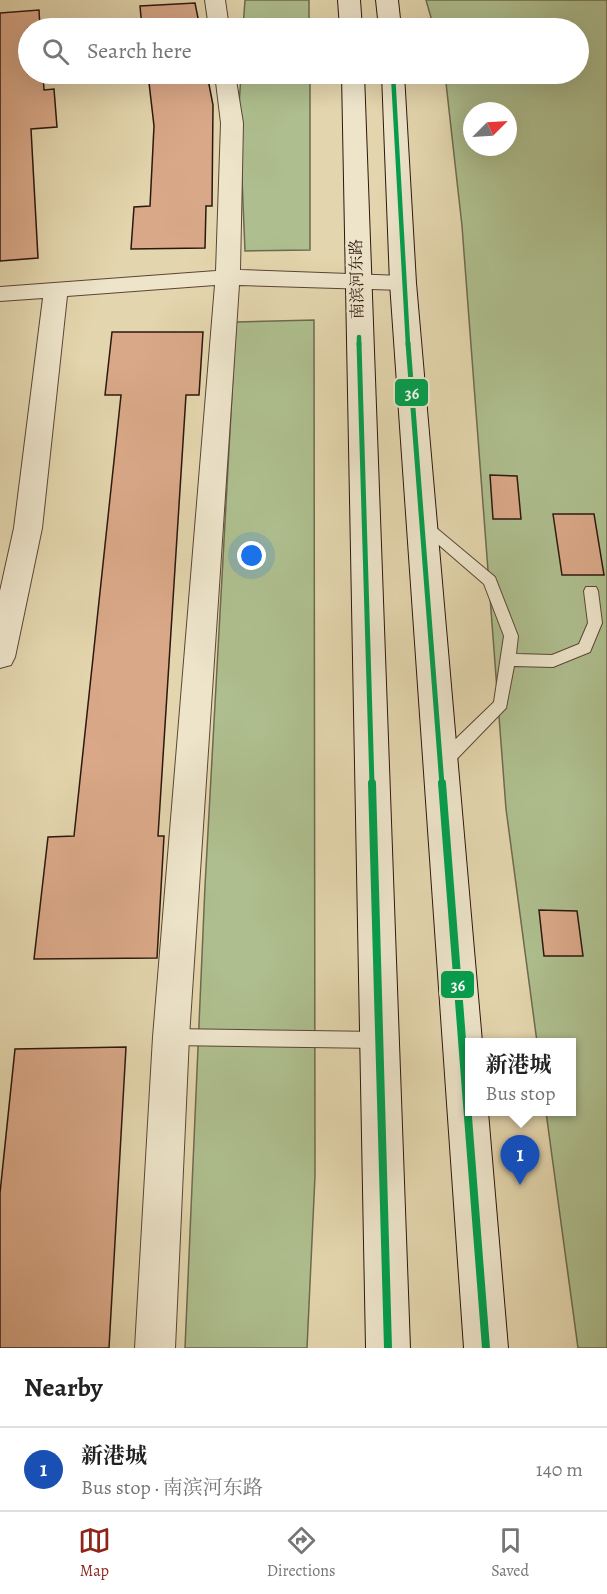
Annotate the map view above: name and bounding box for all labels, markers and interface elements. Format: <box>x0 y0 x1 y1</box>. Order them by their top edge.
search box <box>18 18 589 84</box>
icon: search <box>39 35 72 68</box>
text: Search here <box>87 36 192 66</box>
north arrow <box>463 102 517 156</box>
street label: 南滨河东路 <box>345 239 369 319</box>
line badge: 36 <box>394 378 429 407</box>
text: 36 <box>405 383 420 405</box>
your location <box>237 541 266 570</box>
line badge: 36 <box>440 970 475 999</box>
text: 36 <box>451 975 466 997</box>
popup <box>465 1038 576 1116</box>
text: 新港城 <box>486 1050 552 1080</box>
text: Bus stop <box>486 1080 555 1107</box>
pin: 1 <box>500 1136 540 1185</box>
text: Nearby <box>24 1370 103 1405</box>
text: 新港城 <box>81 1441 147 1471</box>
text: 1 <box>40 1456 47 1483</box>
text: 140 m <box>536 1456 583 1483</box>
text: Bus stop · 南滨河东路 <box>81 1474 263 1501</box>
tab: Map <box>78 1524 111 1582</box>
tab: Directions <box>267 1524 335 1582</box>
tab: Saved <box>491 1524 529 1582</box>

